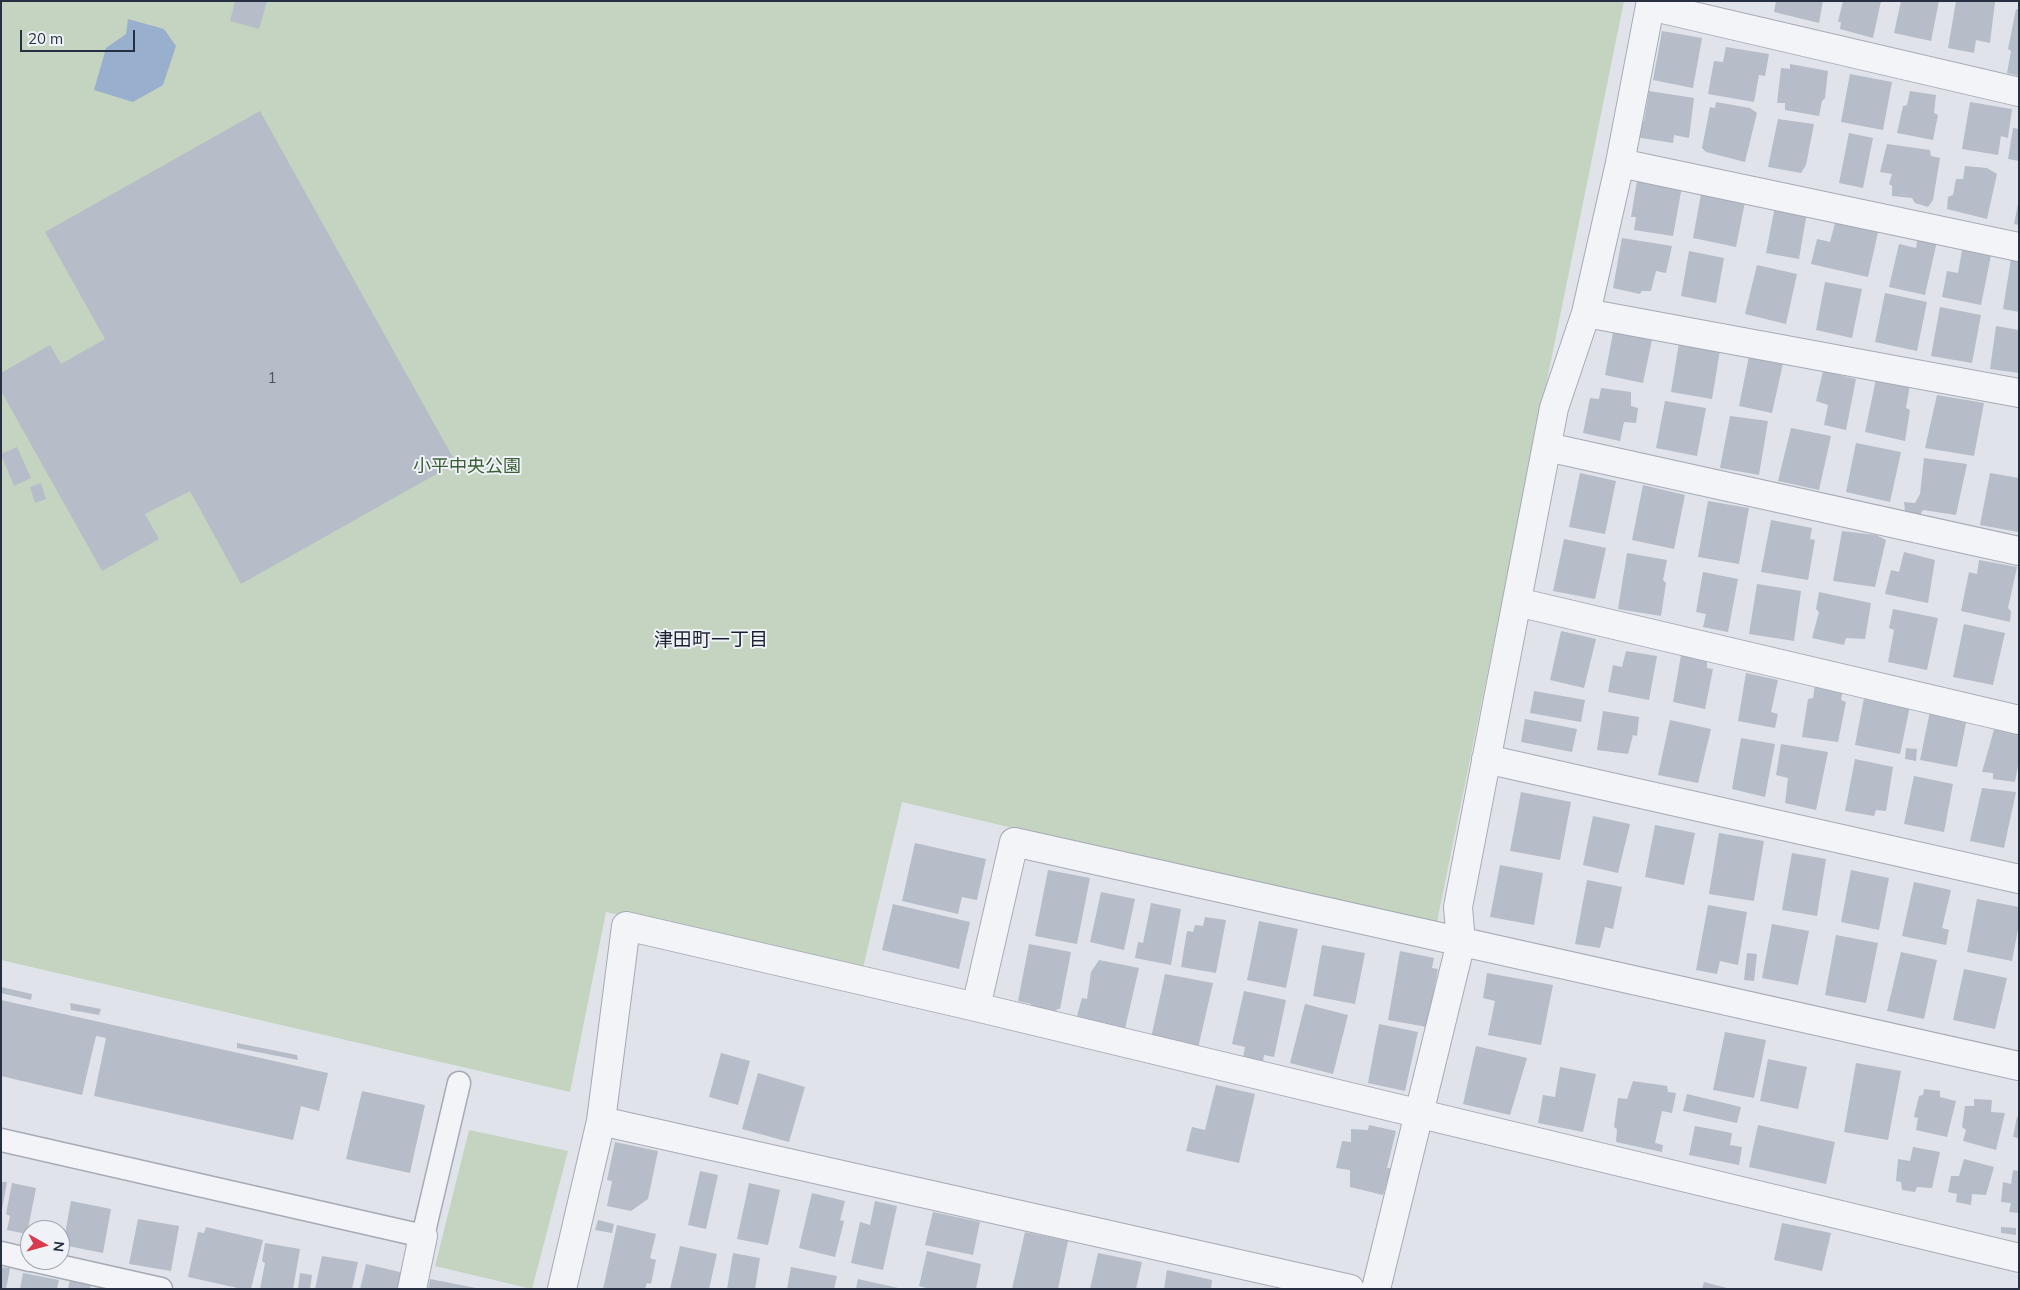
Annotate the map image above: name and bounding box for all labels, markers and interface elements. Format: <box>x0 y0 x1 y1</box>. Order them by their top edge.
scale bar <box>22 20 138 52</box>
text: 20 m <box>28 29 63 48</box>
house number: 1 <box>268 369 276 387</box>
park label: 小平中央公園 <box>413 456 521 478</box>
district label: 津田町一丁目 <box>654 629 768 651</box>
north arrow <box>20 1220 70 1270</box>
text: N <box>49 1240 68 1253</box>

